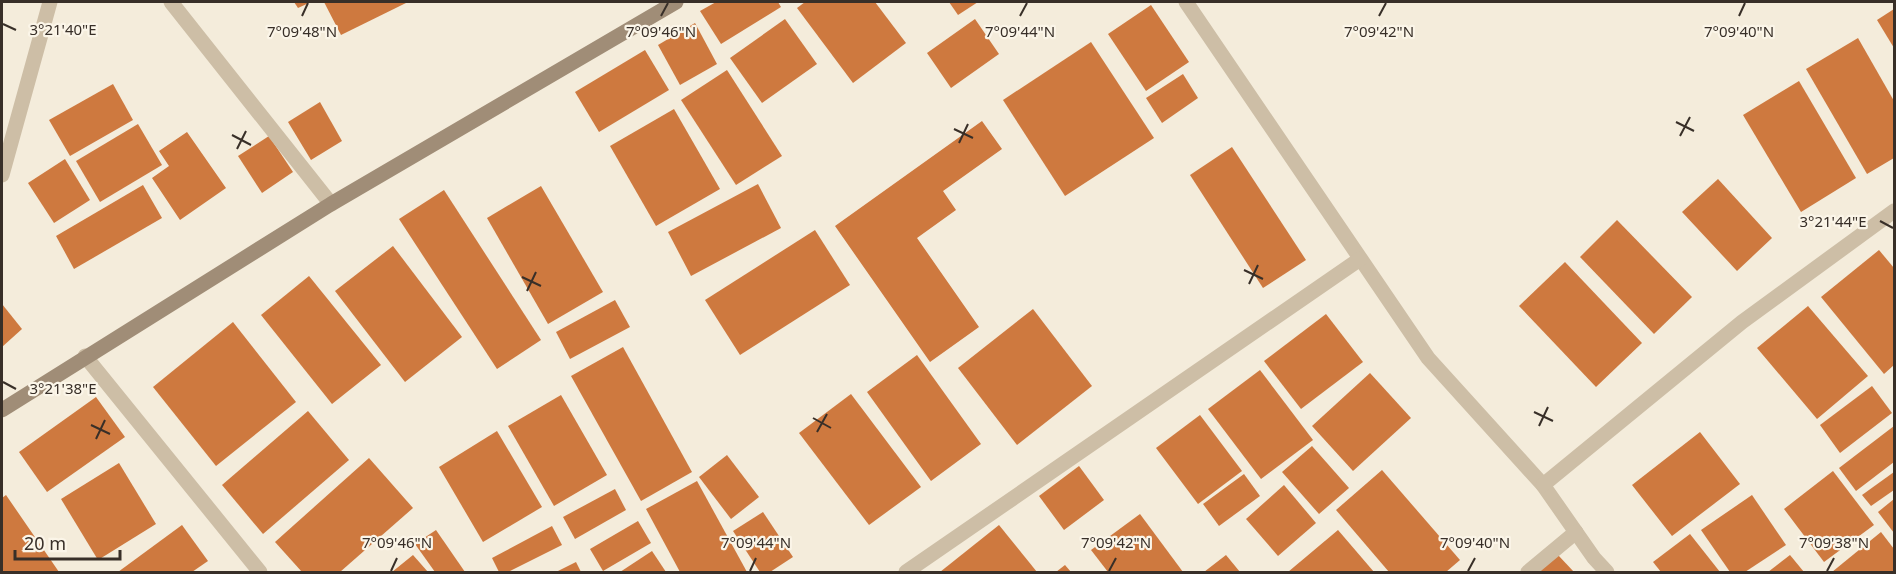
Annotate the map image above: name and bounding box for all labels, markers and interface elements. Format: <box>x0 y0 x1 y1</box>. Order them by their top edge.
text: 3°21'40"E <box>29 19 97 39</box>
text: 7°09'48"N <box>267 21 337 41</box>
text: 7°09'46"N <box>626 21 696 41</box>
text: 7°09'44"N <box>985 21 1055 41</box>
text: 7°09'42"N <box>1344 21 1414 41</box>
text: 7°09'40"N <box>1704 21 1774 41</box>
text: 3°21'44"E <box>1799 211 1867 231</box>
text: 3°21'38"E <box>29 378 97 398</box>
scale bar <box>15 523 120 561</box>
text: 20 m <box>24 531 66 555</box>
text: 7°09'46"N <box>362 532 432 552</box>
text: 7°09'44"N <box>721 532 791 552</box>
text: 7°09'42"N <box>1081 532 1151 552</box>
text: 7°09'40"N <box>1440 532 1510 552</box>
text: 7°09'38"N <box>1799 532 1869 552</box>

